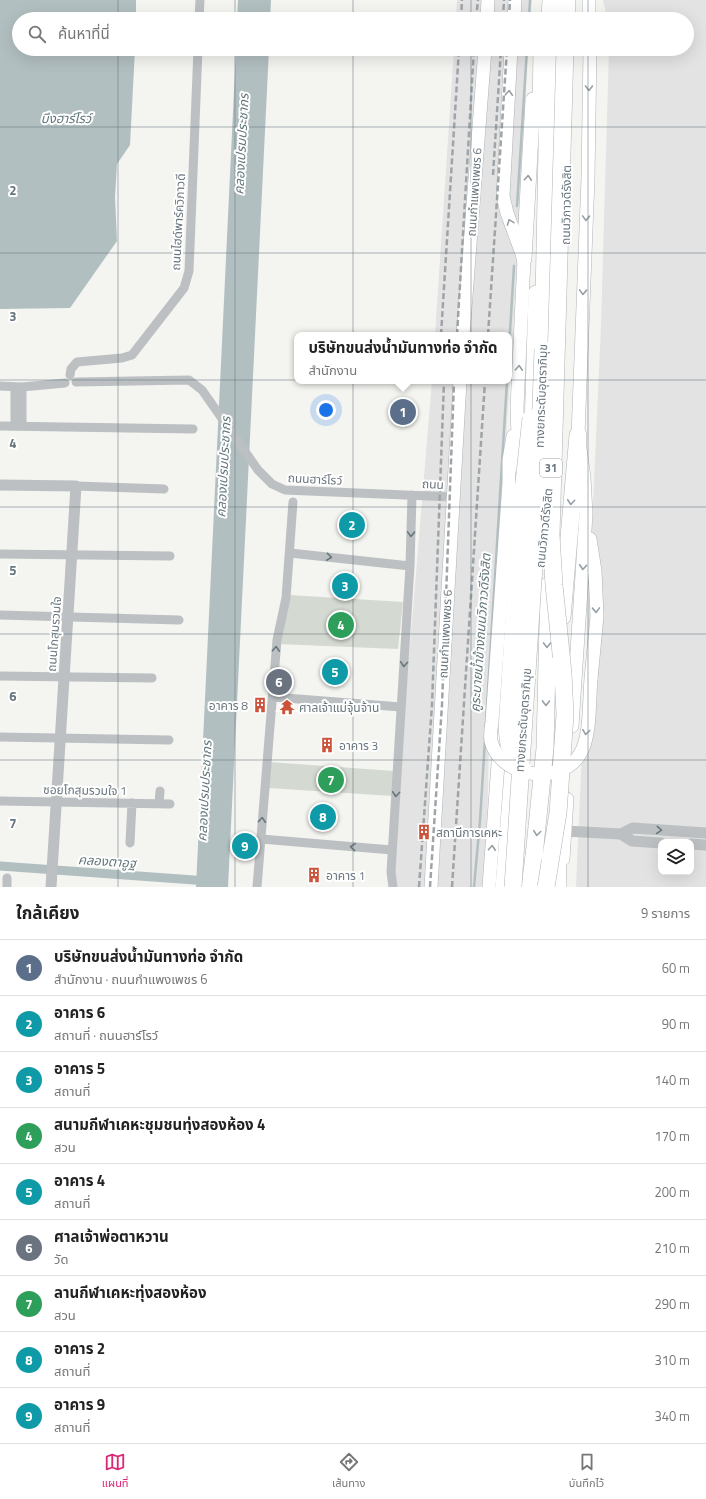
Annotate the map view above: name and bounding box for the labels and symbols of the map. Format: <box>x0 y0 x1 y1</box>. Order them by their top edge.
one-way arrow <box>585 85 593 91</box>
one-way arrow <box>505 90 513 96</box>
water label: คลองเปรมประชากร <box>228 91 254 195</box>
water label: บึงฮาร์โรว์ <box>41 108 94 128</box>
street label: ถนนกำแพงเพชร 6 <box>461 147 487 237</box>
street label: ถนนวิภาวดีรังสิต <box>556 165 576 245</box>
street label: ถนนไฮด์พาร์ควิภาวดี <box>166 173 190 271</box>
one-way arrow <box>524 175 532 181</box>
text: 2 <box>9 180 17 200</box>
one-way arrow <box>582 215 591 221</box>
one-way arrow <box>507 219 515 226</box>
one-way arrow <box>579 289 588 295</box>
text: 3 <box>9 306 17 326</box>
street label: ทางยกระดับอุตราภิมุข <box>530 344 552 448</box>
one-way arrow <box>515 365 524 371</box>
pin: 1 <box>390 397 416 427</box>
your location <box>316 400 336 420</box>
water label: คลองเปรมประชากร <box>210 414 236 518</box>
text: 4 <box>9 433 17 453</box>
road number: 31 <box>540 459 562 477</box>
street label: ถนนฮาร์โรว์ <box>287 468 343 490</box>
street label: ถนน <box>422 474 444 494</box>
street label: ถนนวิภาวดีรังสิต <box>530 487 558 569</box>
one-way arrow <box>567 499 576 505</box>
pin: 2 <box>339 510 365 540</box>
one-way arrow <box>407 531 415 537</box>
water label: คูระบายน้ำข้างถนนวิภาวดีรังสิต <box>464 552 496 713</box>
one-way arrow <box>326 553 332 562</box>
text: 5 <box>9 560 17 580</box>
one-way arrow <box>578 564 587 570</box>
pin: 3 <box>332 571 358 601</box>
street label: ถนนกำแพงเพชร 6 <box>433 589 457 679</box>
street label: ถนนโกสุมรวมใจ <box>42 596 66 672</box>
one-way arrow <box>592 607 600 613</box>
pin: 4 <box>328 610 354 640</box>
one-way arrow <box>543 642 551 648</box>
one-way arrow <box>272 646 280 652</box>
pin: 5 <box>322 657 348 687</box>
one-way arrow <box>400 661 409 667</box>
pin: 6 <box>266 667 292 697</box>
street label: ทางยกระดับอุตราภิมุข <box>510 668 536 772</box>
text: 6 <box>9 686 17 706</box>
place label: อาคาร 8 <box>209 696 248 715</box>
building icon: อาคาร 8 <box>251 696 269 714</box>
temple icon: ศาลเจ้าแม่จุ้นจ้าน <box>278 698 296 716</box>
place label: ศาลเจ้าแม่จุ้นจ้าน <box>299 698 379 717</box>
one-way arrow <box>541 700 550 706</box>
one-way arrow <box>582 729 591 735</box>
building icon: อาคาร 3 <box>318 736 336 754</box>
place label: อาคาร 3 <box>339 736 378 755</box>
water label: คลองเปรมประชากร <box>191 738 217 842</box>
pin: 7 <box>318 765 344 795</box>
street label: ซอยโกสุมรวมใจ 1 <box>43 780 127 800</box>
one-way arrow <box>391 791 400 797</box>
pin: 8 <box>310 802 336 832</box>
text: 7 <box>9 813 17 833</box>
one-way arrow <box>258 817 266 823</box>
building icon: สถานีการเคหะ <box>415 823 433 841</box>
place label: สถานีการเคหะ <box>436 823 502 842</box>
one-way arrow <box>656 826 662 835</box>
one-way arrow <box>533 830 542 836</box>
pin: 9 <box>232 831 258 861</box>
one-way arrow <box>350 842 356 851</box>
one-way arrow <box>488 845 497 851</box>
water label: คลองตาอูฐ <box>77 849 138 873</box>
building icon: อาคาร 1 <box>305 866 323 884</box>
place label: อาคาร 1 <box>326 866 365 885</box>

